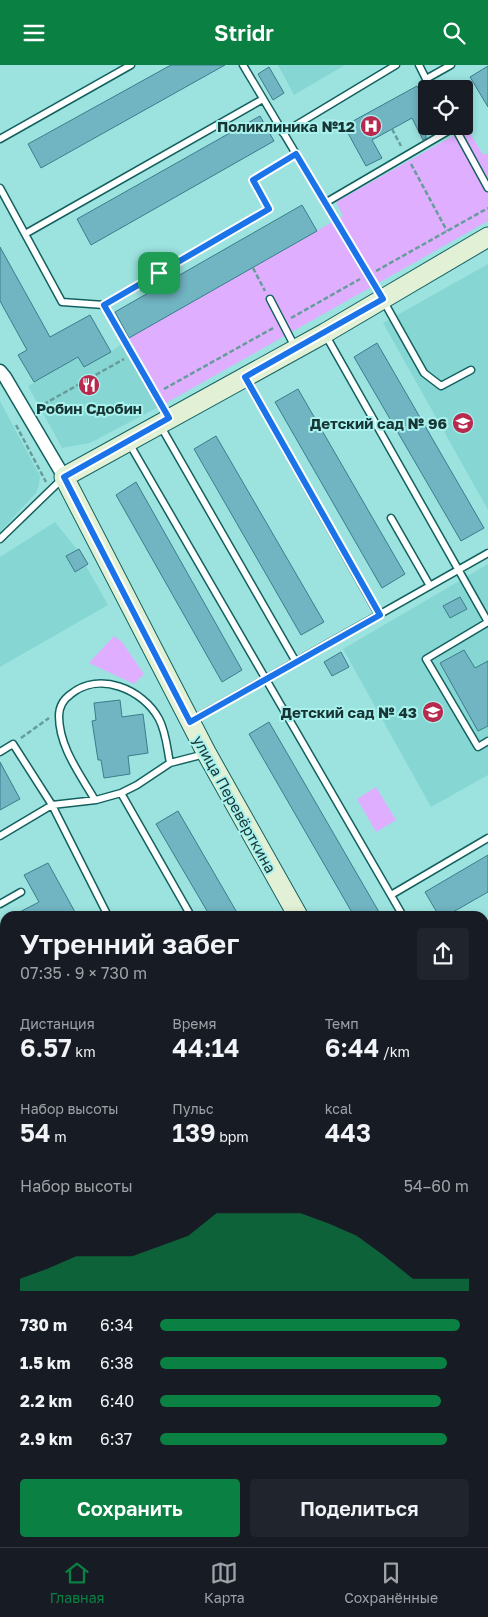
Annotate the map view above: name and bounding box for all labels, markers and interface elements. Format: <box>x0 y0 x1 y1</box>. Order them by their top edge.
icon: menu <box>20 19 48 47</box>
text: Stridr <box>214 19 274 46</box>
icon: search <box>440 19 468 47</box>
map controls <box>418 80 473 135</box>
button: locate <box>418 80 473 135</box>
hospital icon: Поликлиника №12 <box>359 114 383 138</box>
place label: Поликлиника №12 <box>217 117 355 135</box>
pin <box>138 252 180 294</box>
icon: arrive <box>145 259 173 287</box>
restaurant icon: Робин Сдобин <box>77 373 101 397</box>
place label: Робин Сдобин <box>36 399 142 417</box>
school or university icon: Детский сад № 96 <box>451 411 475 435</box>
place label: Детский сад № 96 <box>310 414 447 432</box>
school or university icon: Детский сад № 43 <box>421 700 445 724</box>
place label: Детский сад № 43 <box>281 703 417 721</box>
street label: улица Перевёрткина <box>190 732 280 876</box>
text: Утренний забег <box>20 927 239 960</box>
button: share <box>417 928 469 980</box>
text: 07:35 · 9 × 730 m <box>20 963 147 983</box>
text: Дистанция <box>20 1015 95 1032</box>
text: Время <box>172 1015 217 1032</box>
text: Темп <box>325 1015 359 1032</box>
text: 6.57 <box>20 1032 72 1063</box>
text: 44:14 <box>172 1032 240 1063</box>
text: 6:44 <box>325 1032 379 1063</box>
text: km <box>72 1043 96 1060</box>
text: /km <box>379 1043 410 1060</box>
text: Набор высоты <box>20 1100 119 1117</box>
text: Пульс <box>172 1100 214 1117</box>
text: kcal <box>325 1100 352 1117</box>
text: 54 <box>20 1117 51 1148</box>
text: 139 <box>172 1117 216 1148</box>
text: 443 <box>325 1117 371 1148</box>
text: m <box>51 1128 67 1145</box>
text: bpm <box>216 1128 249 1145</box>
text: Набор высоты <box>20 1176 133 1196</box>
text: 54–60 m <box>404 1176 469 1196</box>
text: 730 m <box>20 1315 67 1335</box>
text: 6:34 <box>100 1315 134 1335</box>
text: 1.5 km <box>20 1353 70 1373</box>
text: 6:38 <box>100 1353 134 1373</box>
text: 2.2 km <box>20 1391 72 1411</box>
text: 6:40 <box>100 1391 134 1411</box>
text: 2.9 km <box>20 1429 72 1449</box>
text: 6:37 <box>100 1429 132 1449</box>
button: Сохранить <box>20 1479 240 1537</box>
button: Поделиться <box>250 1479 469 1537</box>
tab: Главная <box>50 1559 105 1606</box>
tab: Карта <box>204 1559 245 1606</box>
tab: Сохранённые <box>344 1559 438 1606</box>

